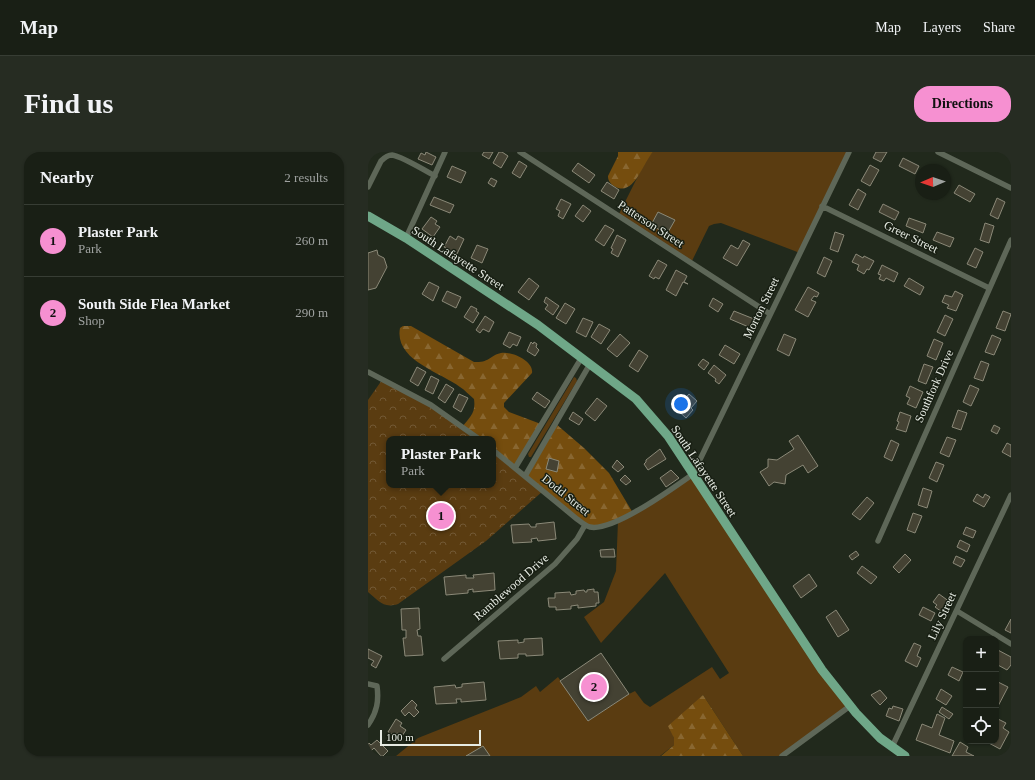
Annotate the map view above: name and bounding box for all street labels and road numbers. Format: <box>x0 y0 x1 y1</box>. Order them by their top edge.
street label: Patterson Street <box>615 198 687 251</box>
street label: Greer Street <box>882 218 941 256</box>
street label: South Lafayette Street <box>409 223 507 293</box>
street label: Morton Street <box>740 274 782 341</box>
street label: Southfork Drive <box>912 347 956 425</box>
street label: South Lafayette Street <box>668 423 740 520</box>
street label: Dodd Street <box>539 471 593 519</box>
street label: Ramblewood Drive <box>471 551 551 623</box>
street label: Lily Street <box>925 589 959 642</box>

